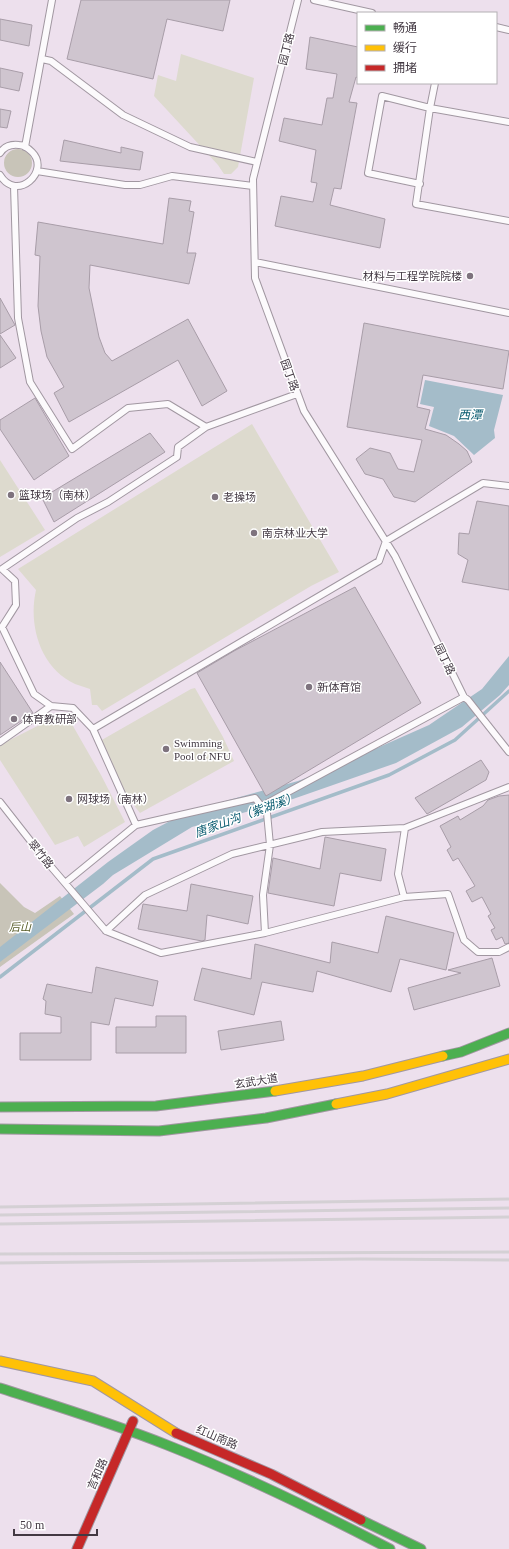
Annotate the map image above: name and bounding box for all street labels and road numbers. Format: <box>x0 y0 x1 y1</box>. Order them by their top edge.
street label: 园丁路 <box>276 32 296 66</box>
street label: 园丁路 <box>279 357 301 393</box>
street label: 园丁路 <box>432 642 458 676</box>
street label: 翠竹路 <box>26 837 56 871</box>
street label: 玄武大道 <box>233 1072 279 1090</box>
street label: 红山南路 <box>194 1423 240 1451</box>
street label: 言和路 <box>85 1456 109 1492</box>

